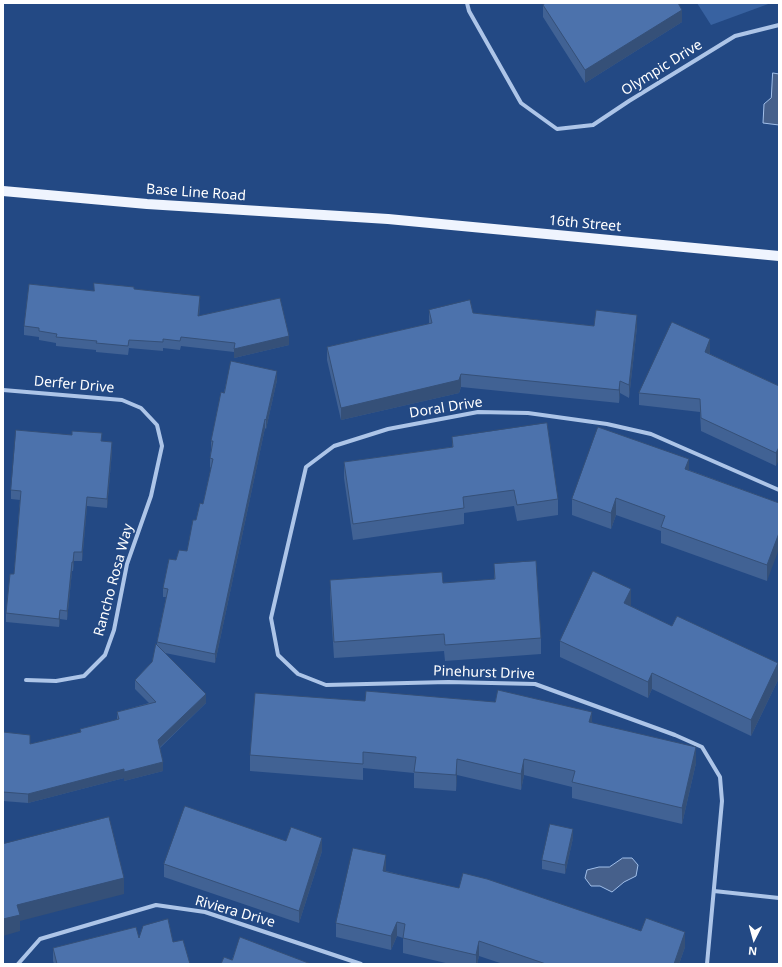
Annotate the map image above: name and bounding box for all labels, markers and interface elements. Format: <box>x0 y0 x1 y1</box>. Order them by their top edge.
street label: Olympic Drive <box>619 37 705 99</box>
street label: Base Line Road <box>146 181 246 205</box>
street label: 16th Street <box>548 212 622 236</box>
street label: Derfer Drive <box>33 373 115 397</box>
street label: Doral Drive <box>408 394 484 422</box>
street label: Rancho Rosa Way <box>91 522 137 638</box>
street label: Pinehurst Drive <box>433 663 535 683</box>
street label: Riviera Drive <box>193 893 277 931</box>
north arrow <box>734 919 774 959</box>
text: N <box>747 944 758 959</box>

